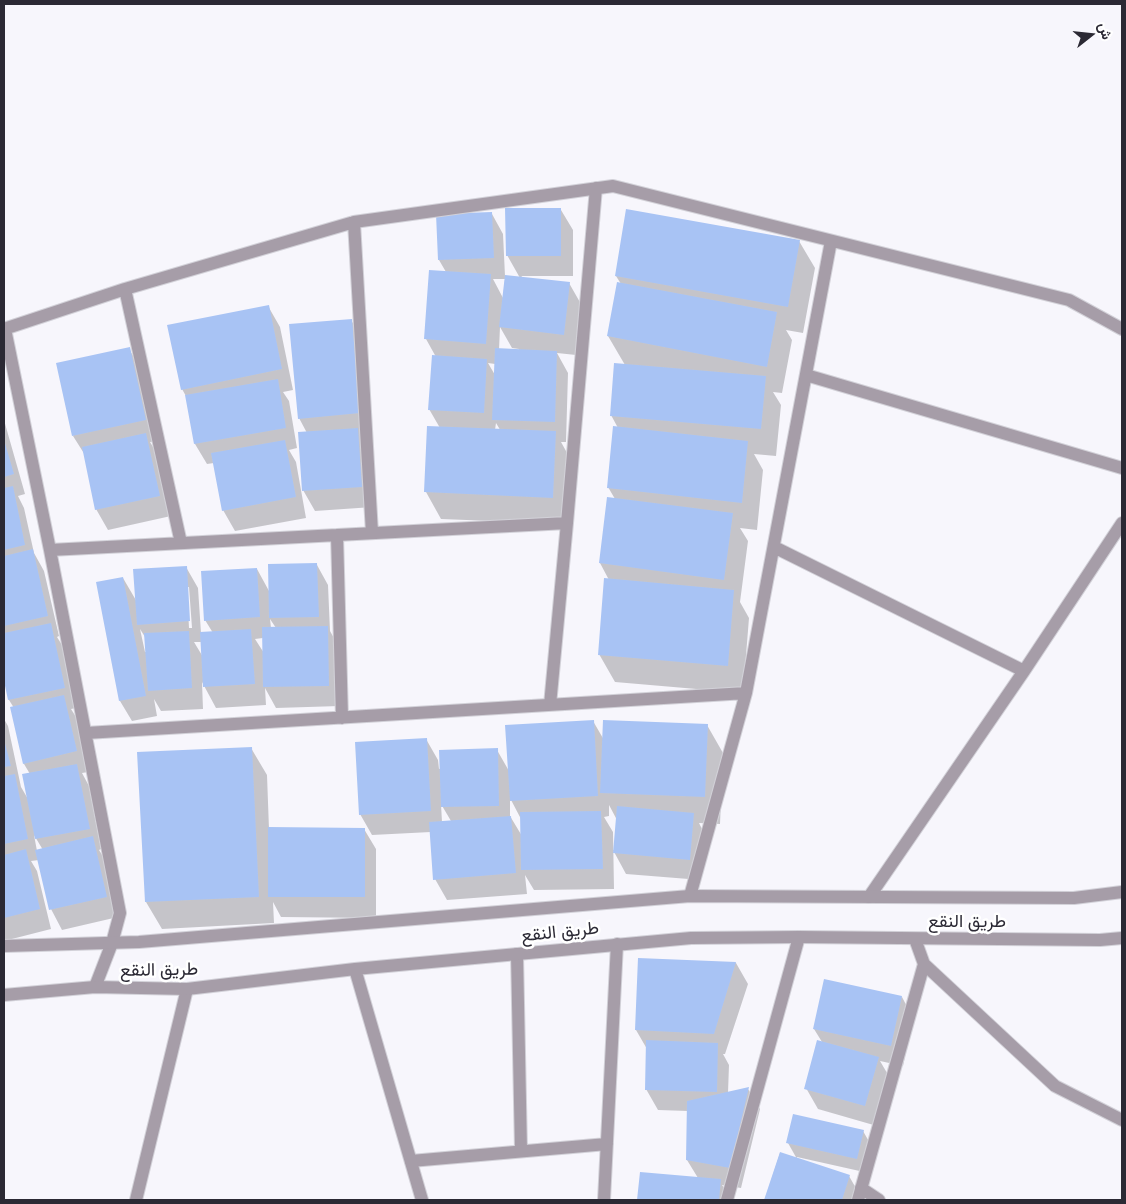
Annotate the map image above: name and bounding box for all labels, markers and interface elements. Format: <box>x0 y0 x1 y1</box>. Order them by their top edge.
north arrow <box>1066 10 1116 60</box>
text: ش <box>1094 20 1116 41</box>
street label: طريق النقع <box>928 911 1006 933</box>
street label: طريق النقع <box>520 917 600 947</box>
street label: طريق النقع <box>120 959 198 981</box>

